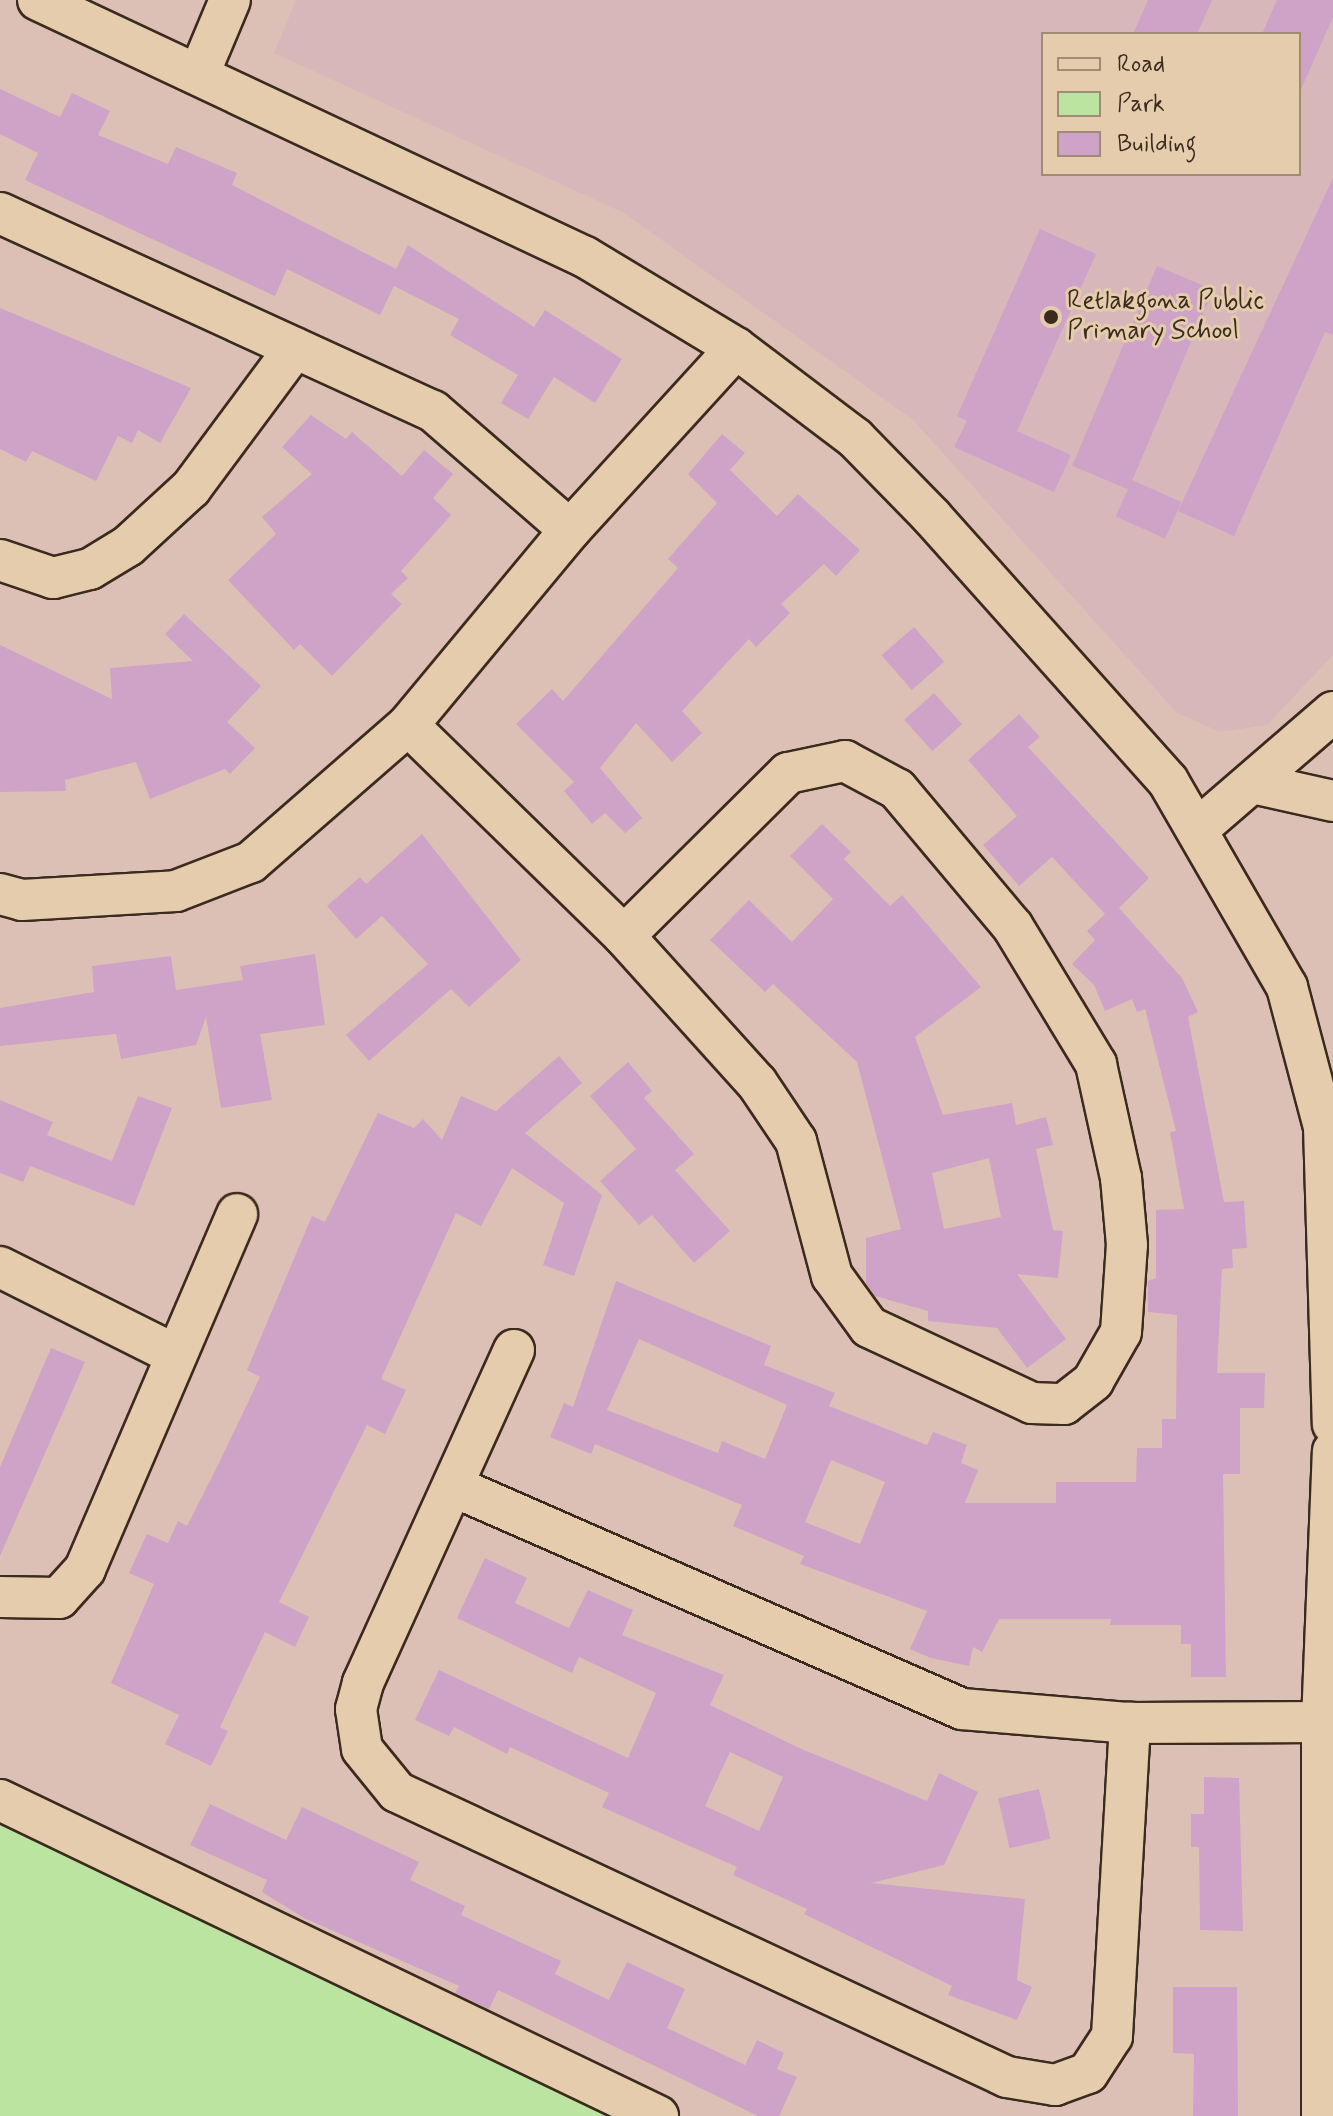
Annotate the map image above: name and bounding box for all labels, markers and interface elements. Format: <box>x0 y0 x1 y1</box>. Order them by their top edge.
legend <box>1041 32 1301 176</box>
text: Road <box>1117 49 1165 80</box>
text: Park <box>1117 89 1165 120</box>
text: Building <box>1117 129 1197 160</box>
place label: Retlakgona Public Primary School <box>1067 286 1267 348</box>
marker: Retlakgona Public Primary School <box>1042 308 1060 326</box>

